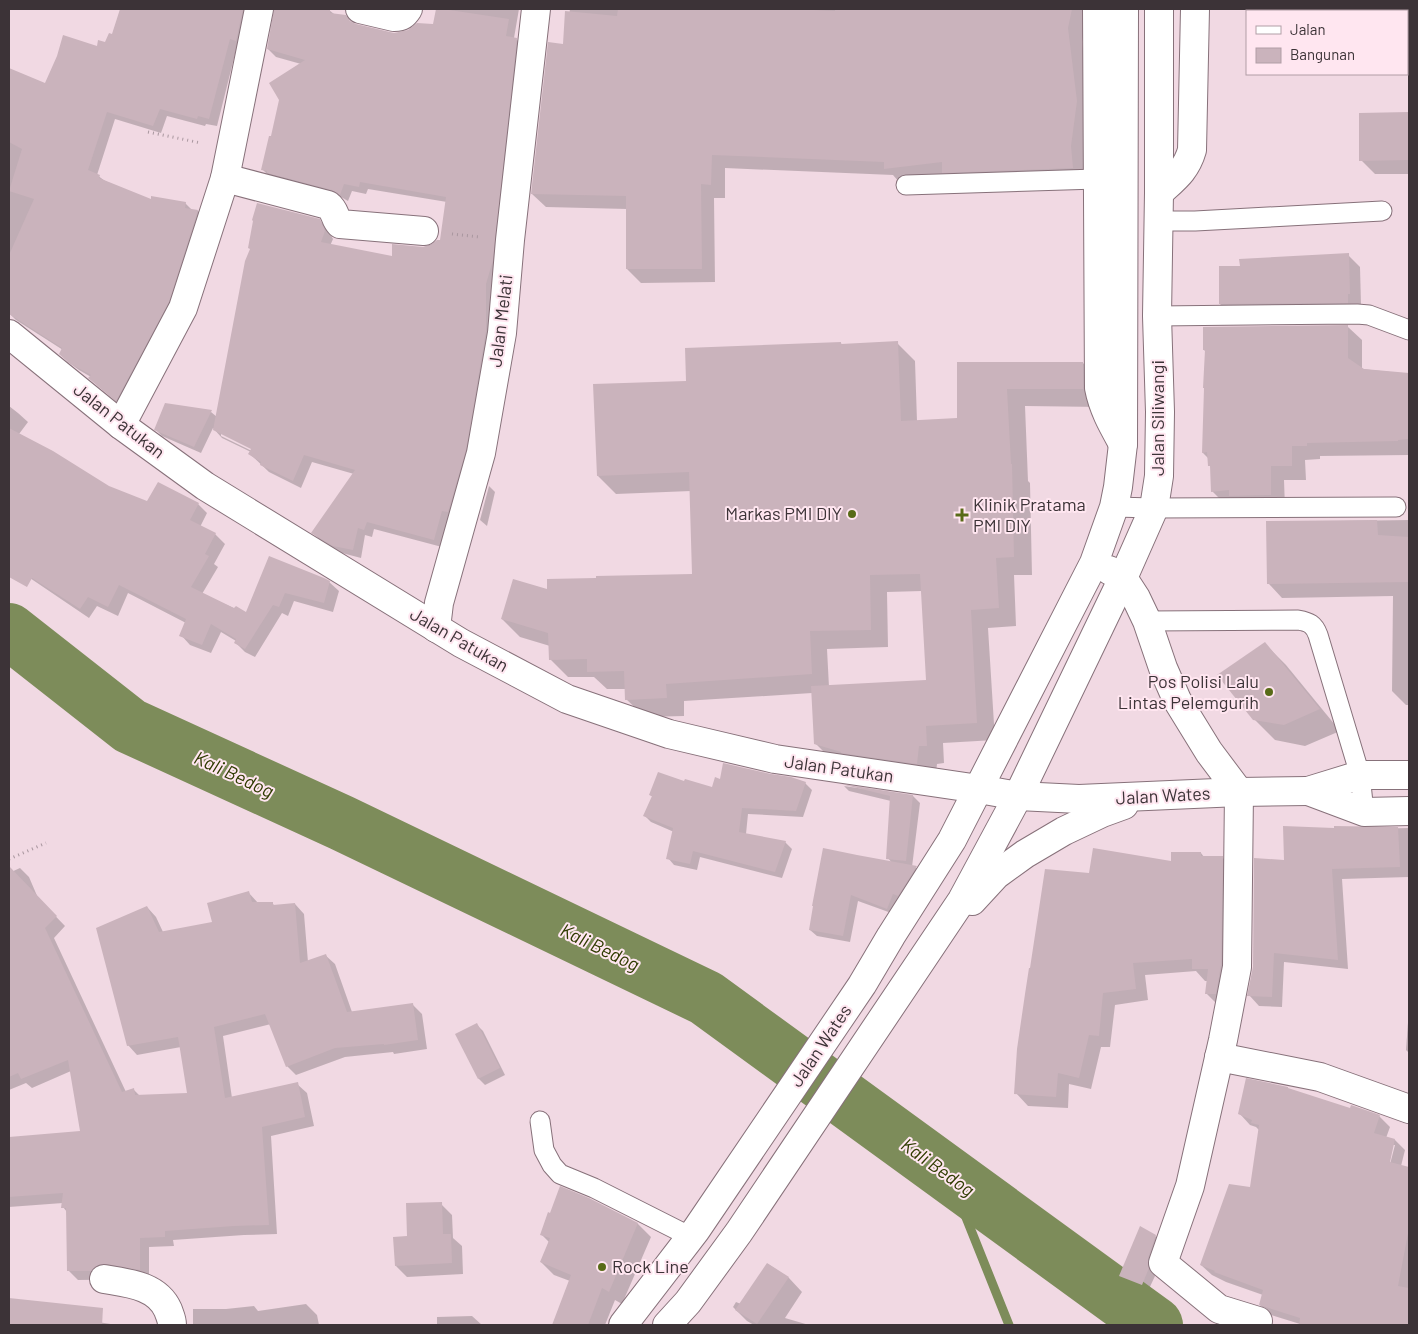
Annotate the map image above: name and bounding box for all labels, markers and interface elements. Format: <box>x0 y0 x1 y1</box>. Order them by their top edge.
legend <box>1246 10 1408 75</box>
text: Jalan <box>1290 20 1326 38</box>
text: Bangunan <box>1290 45 1355 63</box>
street label: Jalan Melati <box>483 273 517 368</box>
street label: Jalan Siliwangi <box>1146 360 1168 476</box>
street label: Jalan Patukan <box>70 378 170 463</box>
place label: Klinik Pratama PMI DIY <box>973 493 1086 536</box>
place label: Markas PMI DIY <box>725 502 842 524</box>
marker: Markas PMI DIY <box>846 508 858 520</box>
marker: Klinik Pratama PMI DIY <box>955 508 969 522</box>
street label: Jalan Patukan <box>406 602 513 676</box>
place label: Pos Polisi Lalu Lintas Pelemgurih <box>1118 670 1259 713</box>
marker: Pos Polisi Lalu Lintas Pelemgurih <box>1263 686 1275 698</box>
water label: Kali Bedog <box>191 745 278 802</box>
street label: Jalan Patukan <box>783 749 895 787</box>
street label: Jalan Wates <box>1115 782 1211 808</box>
water label: Kali Bedog <box>557 918 644 976</box>
street label: Jalan Wates <box>785 1000 856 1091</box>
water label: Kali Bedog <box>897 1132 980 1201</box>
place label: Rock Line <box>612 1255 689 1277</box>
marker: Rock Line <box>596 1261 608 1273</box>

